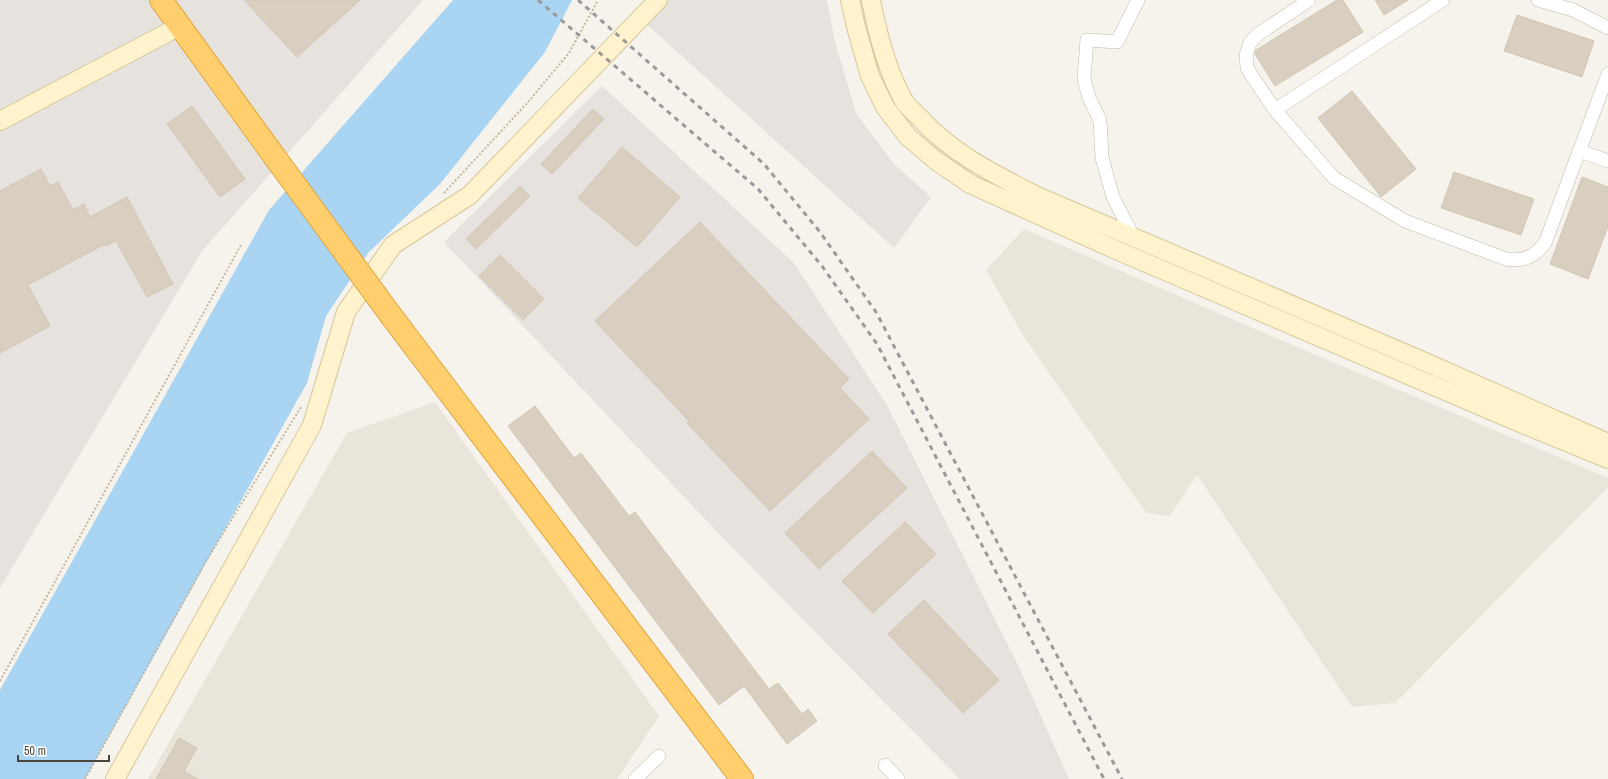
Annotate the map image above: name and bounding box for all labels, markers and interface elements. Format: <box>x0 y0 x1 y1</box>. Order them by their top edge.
scale bar <box>18 737 109 763</box>
text: 50 m <box>24 743 46 759</box>

